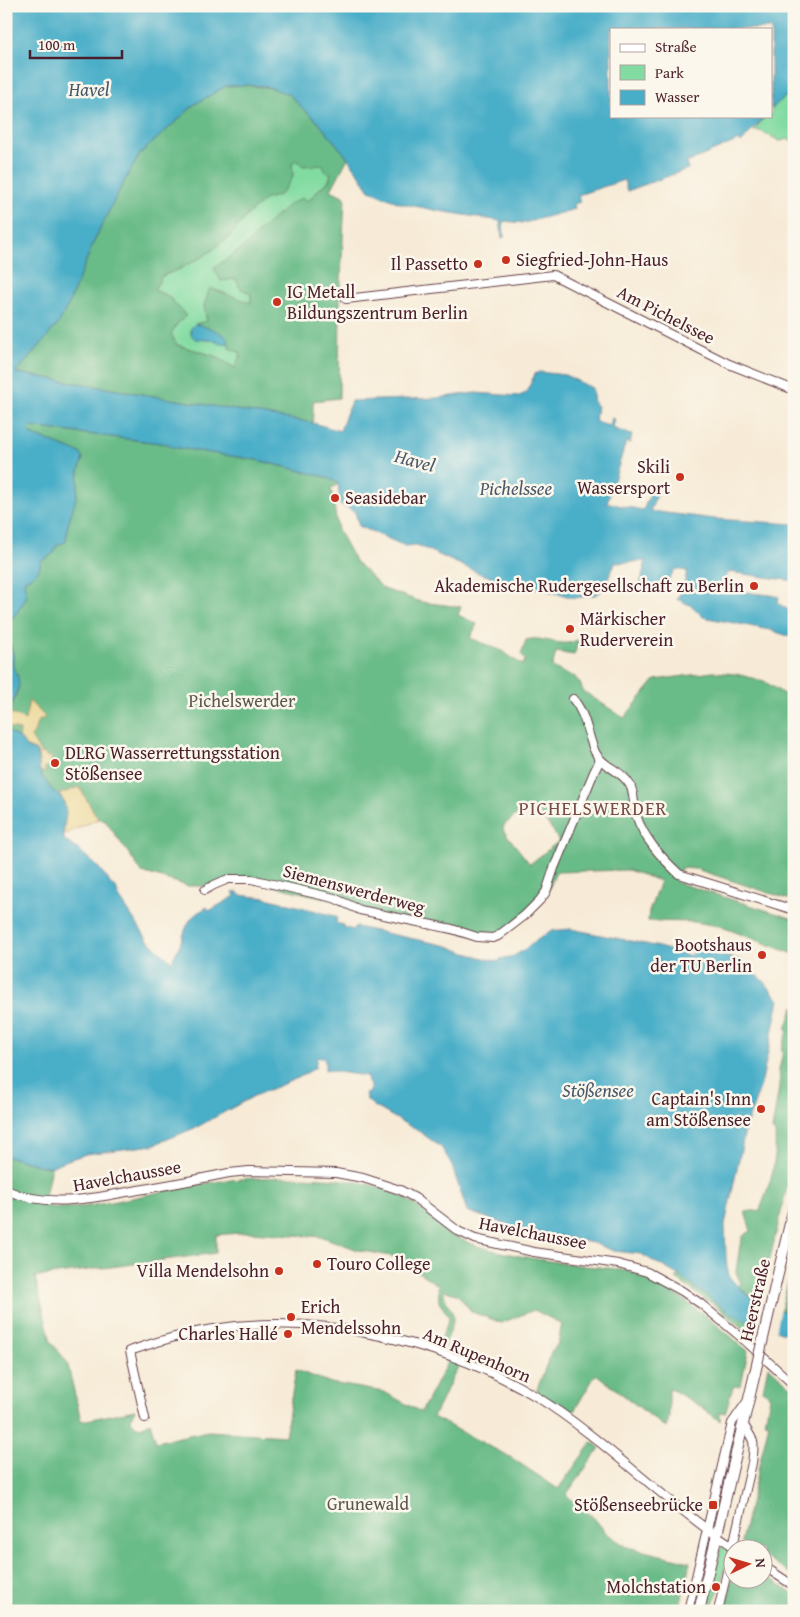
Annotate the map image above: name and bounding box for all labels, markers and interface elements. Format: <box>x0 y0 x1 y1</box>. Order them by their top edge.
scale bar <box>30 28 122 60</box>
legend <box>610 28 772 118</box>
text: 100 m <box>38 34 76 55</box>
text: Straße <box>655 36 697 57</box>
text: Park <box>655 62 684 83</box>
water label: Havel <box>68 75 110 103</box>
text: Wasser <box>655 86 699 107</box>
place label: Siegfried-John-Haus <box>516 246 668 273</box>
place label: Il Passetto <box>391 250 468 277</box>
marker: Siegfried-John-Haus <box>500 254 512 266</box>
marker: Il Passetto <box>472 258 484 270</box>
place label: IG Metall Bildungszentrum Berlin <box>287 278 468 326</box>
street label: Am Pichelssee <box>613 278 720 351</box>
marker: IG Metall Bildungszentrum Berlin <box>271 296 283 308</box>
water label: Havel <box>391 441 439 479</box>
place label: Skili Wassersport <box>577 453 671 501</box>
marker: Skili Wassersport <box>674 471 686 483</box>
water label: Pichelssee <box>479 474 553 502</box>
place label: Seasidebar <box>345 484 427 511</box>
marker: Seasidebar <box>329 492 341 504</box>
place label: Akademische Rudergesellschaft zu Berlin <box>434 572 744 599</box>
marker: Akademische Rudergesellschaft zu Berlin <box>748 580 760 592</box>
place label: Märkischer Ruderverein <box>580 605 673 653</box>
marker: Märkischer Ruderverein <box>564 623 576 635</box>
park label: Pichelswerder <box>189 687 296 714</box>
place label: DLRG Wasserrettungsstation Stößensee <box>65 739 280 787</box>
marker: DLRG Wasserrettungsstation Stößensee <box>49 757 61 769</box>
district label: PICHELSWERDER <box>519 794 667 822</box>
street label: Siemenswerderweg <box>280 857 428 920</box>
place label: Bootshaus der TU Berlin <box>650 931 752 979</box>
marker: Bootshaus der TU Berlin <box>756 949 768 961</box>
water label: Stößensee <box>562 1076 634 1104</box>
place label: Captain's Inn am Stößensee <box>646 1085 751 1133</box>
marker: Captain's Inn am Stößensee <box>755 1103 767 1115</box>
street label: Havelchaussee <box>71 1153 183 1198</box>
street label: Havelchaussee <box>477 1209 589 1256</box>
place label: Touro College <box>327 1250 431 1277</box>
street label: Heerstraße <box>732 1256 777 1344</box>
place label: Villa Mendelsohn <box>137 1257 269 1284</box>
marker: Touro College <box>311 1258 323 1270</box>
marker: Villa Mendelsohn <box>273 1265 285 1277</box>
place label: Erich Mendelssohn <box>301 1293 401 1341</box>
marker: Erich Mendelssohn <box>285 1311 297 1323</box>
place label: Charles Hallé <box>179 1320 278 1347</box>
street label: Am Rupenhorn <box>419 1320 535 1389</box>
marker: Charles Hallé <box>282 1328 294 1340</box>
park label: Grunewald <box>327 1490 409 1517</box>
place label: Stößenseebrücke <box>574 1491 703 1518</box>
marker: Stößenseebrücke <box>707 1499 719 1511</box>
north arrow <box>722 1540 772 1590</box>
text: N <box>751 1557 771 1569</box>
place label: Molchstation <box>606 1573 706 1600</box>
marker: Molchstation <box>710 1581 722 1593</box>

